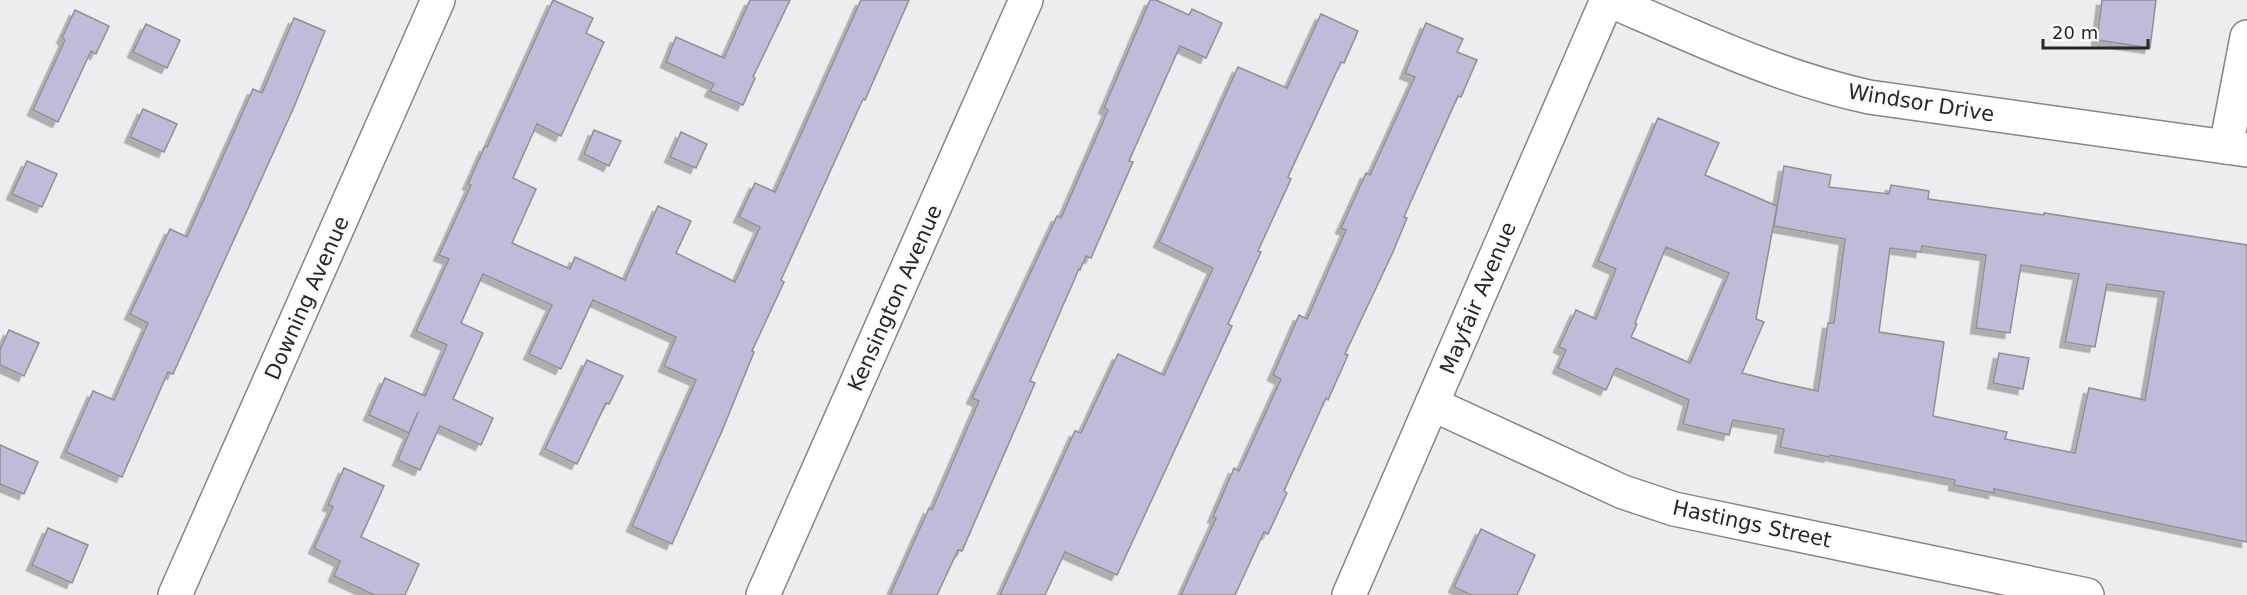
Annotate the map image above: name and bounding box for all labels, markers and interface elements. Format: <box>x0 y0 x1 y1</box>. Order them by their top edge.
scale bar <box>2043 12 2148 50</box>
text: 20 m <box>2052 22 2098 43</box>
street label: Windsor Drive <box>1846 80 1996 126</box>
street label: Kensington Avenue <box>843 201 947 395</box>
street label: Downing Avenue <box>260 212 354 384</box>
street label: Mayfair Avenue <box>1435 218 1521 378</box>
street label: Hastings Street <box>1670 495 1834 553</box>

